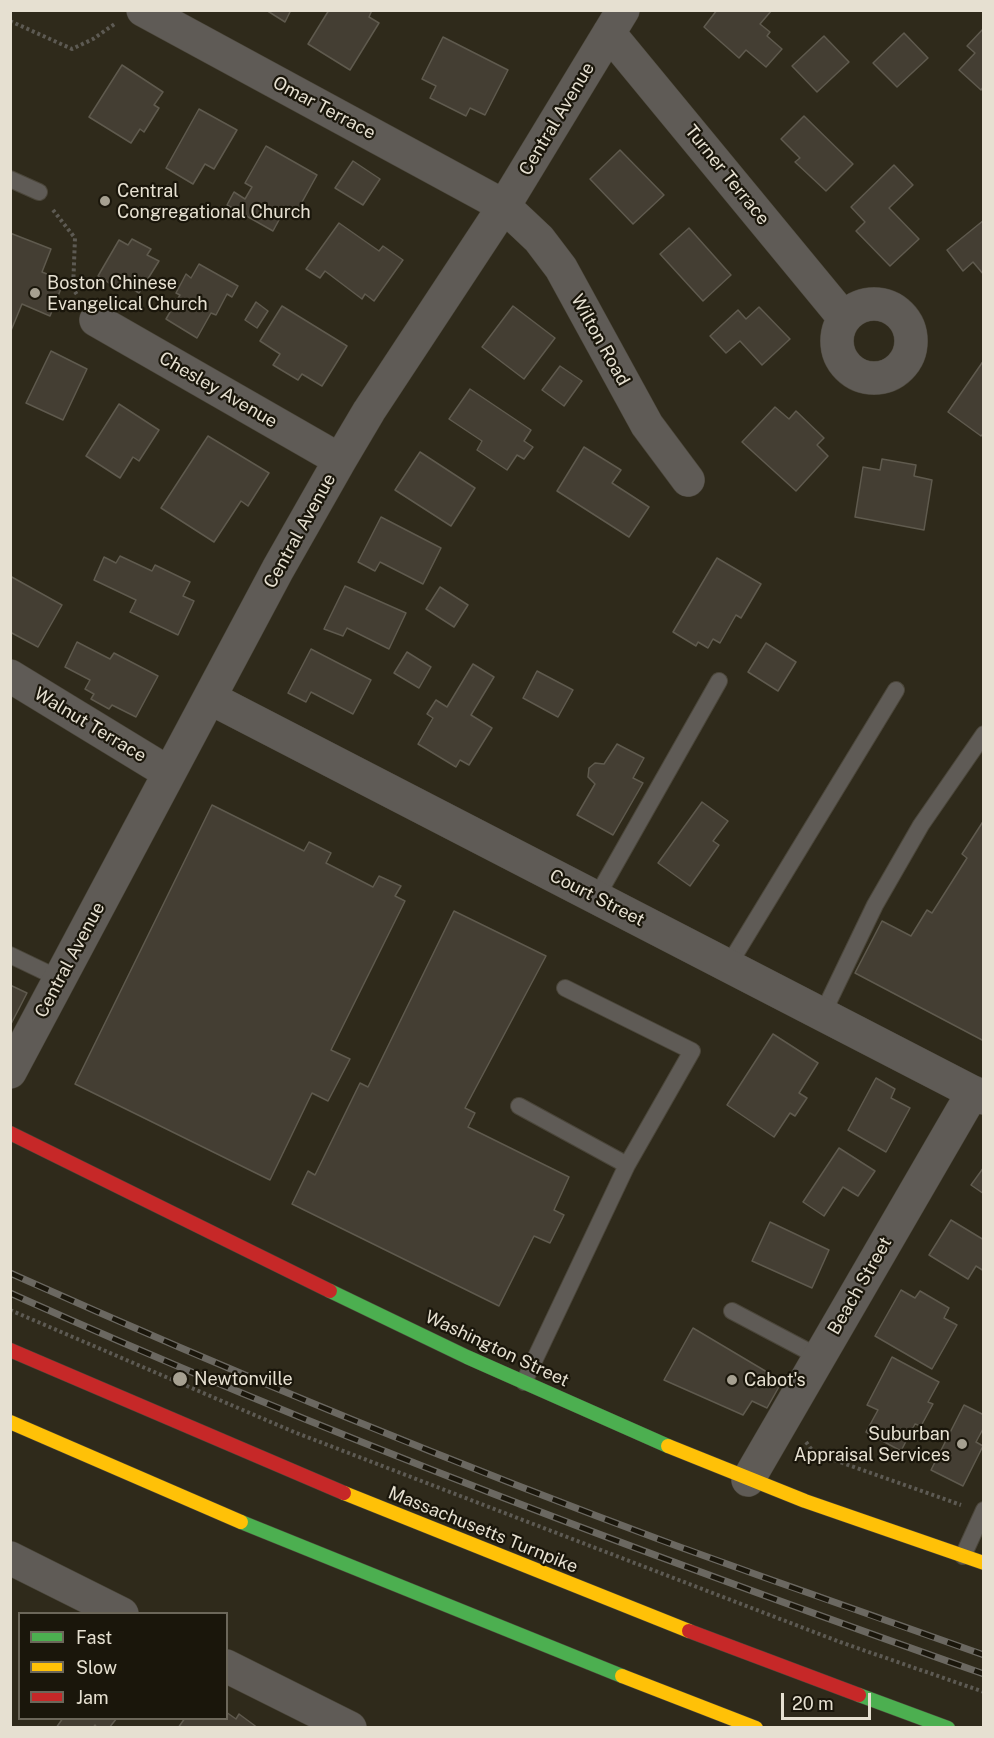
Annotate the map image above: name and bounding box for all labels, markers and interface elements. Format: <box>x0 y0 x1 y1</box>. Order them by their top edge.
street label: Central Avenue <box>515 59 599 179</box>
street label: Omar Terrace <box>269 72 379 144</box>
street label: Turner Terrace <box>680 121 774 229</box>
place label: Central Congregational Church <box>117 180 311 222</box>
marker: Central Congregational Church <box>98 194 112 208</box>
place label: Boston Chinese Evangelical Church <box>47 272 208 314</box>
marker: Boston Chinese Evangelical Church <box>28 286 42 300</box>
street label: Wilton Road <box>566 291 634 389</box>
street label: Chesley Avenue <box>155 347 281 433</box>
street label: Central Avenue <box>260 470 340 592</box>
street label: Walnut Terrace <box>30 683 150 767</box>
street label: Court Street <box>546 865 648 931</box>
street label: Central Avenue <box>30 898 110 1022</box>
street label: Beach Street <box>823 1233 897 1339</box>
street label: Washington Street <box>422 1306 572 1392</box>
place label: Newtonville <box>194 1368 293 1390</box>
place label: Cabot's <box>744 1369 806 1391</box>
marker: Newtonville <box>171 1370 189 1388</box>
marker: Cabot's <box>725 1373 739 1387</box>
place label: Suburban Appraisal Services <box>794 1423 950 1466</box>
marker: Suburban Appraisal Services <box>955 1437 969 1451</box>
street label: Massachusetts Turnpike <box>385 1482 581 1578</box>
legend <box>18 1612 228 1720</box>
text: Fast <box>76 1627 112 1648</box>
text: Slow <box>76 1657 117 1678</box>
scale bar <box>784 1681 874 1719</box>
text: Jam <box>76 1687 109 1708</box>
text: 20 m <box>792 1693 834 1714</box>

